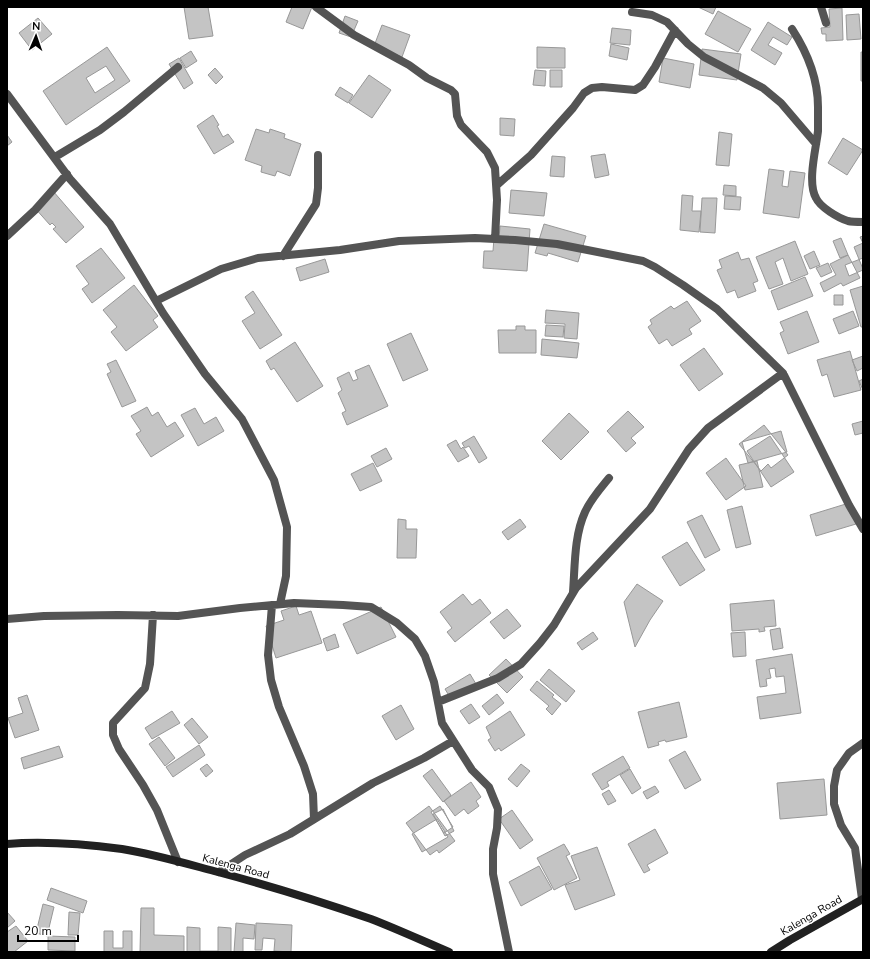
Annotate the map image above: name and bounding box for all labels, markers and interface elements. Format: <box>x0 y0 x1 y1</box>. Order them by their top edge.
north arrow <box>16 16 56 56</box>
text: N <box>32 19 41 34</box>
street label: Kalenga Road <box>201 850 271 883</box>
street label: Kalenga Road <box>778 892 845 939</box>
scale bar <box>18 917 78 943</box>
text: 20 m <box>24 923 52 939</box>

